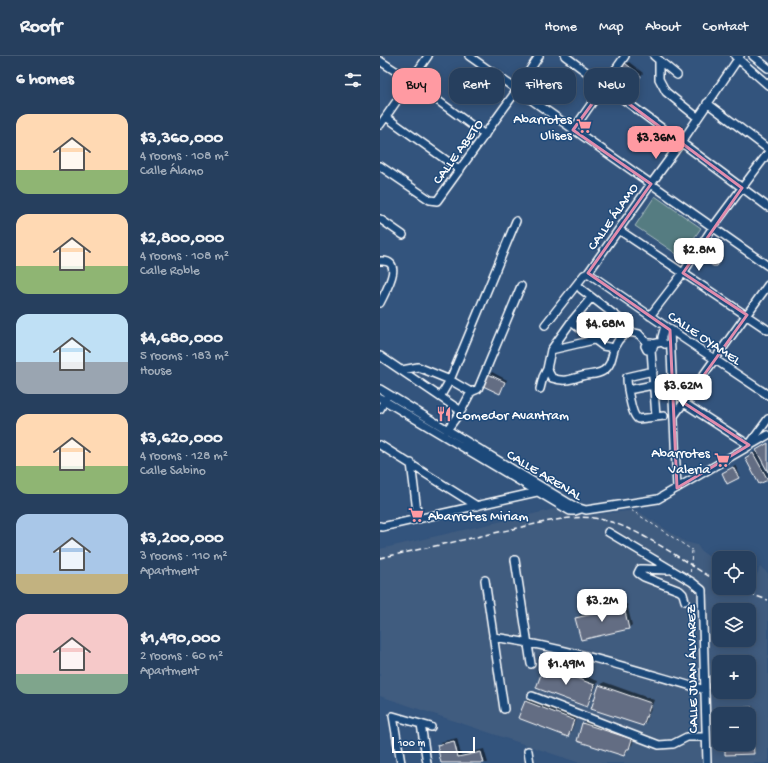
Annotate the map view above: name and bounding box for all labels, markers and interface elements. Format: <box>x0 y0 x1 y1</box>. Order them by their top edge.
text: Roofr <box>20 16 62 39</box>
text: Home <box>545 19 577 36</box>
text: Map <box>599 19 623 36</box>
text: About <box>645 19 681 36</box>
text: Contact <box>703 19 748 36</box>
chip: Buy <box>392 68 441 104</box>
chip: Rent <box>449 68 504 104</box>
chip: Filters <box>512 68 576 104</box>
chip: New <box>584 68 639 104</box>
icon: filters <box>342 69 364 91</box>
text: 6 homes <box>16 70 74 90</box>
place label: Abarrotes Ulises <box>513 112 573 145</box>
street label: CALLE ABETO <box>430 116 489 188</box>
supermarket icon: Abarrotes Ulises <box>575 117 593 135</box>
pin: $3.36M <box>623 126 689 160</box>
text: $3,360,000 <box>140 129 223 149</box>
icon: home <box>48 130 96 178</box>
text: $3.36M <box>636 131 676 146</box>
text: 4 rooms · 108 m² <box>140 149 229 164</box>
text: Calle Álamo <box>140 164 204 179</box>
street label: CALLE ÁLAMO <box>585 180 644 254</box>
text: $2,800,000 <box>140 229 224 249</box>
icon: home <box>48 230 96 278</box>
pin: $2.8M <box>671 238 727 272</box>
text: $2.8M <box>683 243 715 258</box>
text: 4 rooms · 108 m² <box>140 249 229 264</box>
text: Calle Roble <box>140 264 200 279</box>
street label: CALLE OYAMEL <box>664 308 744 370</box>
pin: $4.68M <box>572 312 638 346</box>
text: $4.68M <box>586 317 624 332</box>
text: $4,680,000 <box>140 329 223 349</box>
icon: home <box>48 330 96 378</box>
text: 5 rooms · 183 m² <box>140 349 229 364</box>
text: House <box>140 364 172 379</box>
pin: $3.62M <box>650 374 716 408</box>
text: $3.62M <box>664 379 702 394</box>
restaurant icon: Comedor Avantram <box>435 405 453 423</box>
place label: Comedor Avantram <box>456 408 569 425</box>
text: $3,620,000 <box>140 429 223 449</box>
icon: home <box>48 430 96 478</box>
place label: Abarrotes Valeria <box>651 446 711 479</box>
street label: CALLE ARENAL <box>503 447 585 506</box>
text: 4 rooms · 128 m² <box>140 449 228 464</box>
supermarket icon: Abarrotes Valeria <box>713 451 731 469</box>
text: Calle Sabino <box>140 464 206 479</box>
supermarket icon: Abarrotes Miriam <box>407 506 425 524</box>
place label: Abarrotes Miriam <box>428 509 529 526</box>
text: $3,200,000 <box>140 529 224 549</box>
icon: home <box>48 530 96 578</box>
text: 3 rooms · 110 m² <box>140 549 228 564</box>
map controls <box>712 551 756 751</box>
button: locate <box>712 551 756 595</box>
text: Apartment <box>140 564 199 579</box>
pin: $3.2M <box>574 589 630 623</box>
text: $3.2M <box>586 594 618 609</box>
street label: CALLE JUAN ÁLVAREZ <box>684 603 703 734</box>
button: layers <box>712 603 756 647</box>
text: $1,490,000 <box>140 629 220 649</box>
icon: home <box>48 630 96 678</box>
text: 2 rooms · 60 m² <box>140 649 223 664</box>
pin: $1.49M <box>533 652 599 686</box>
button: + <box>712 655 756 699</box>
text: $1.49M <box>548 657 584 672</box>
text: Apartment <box>140 664 199 679</box>
button: − <box>712 707 756 751</box>
scale bar <box>392 735 475 754</box>
text: 100 m <box>398 738 425 750</box>

